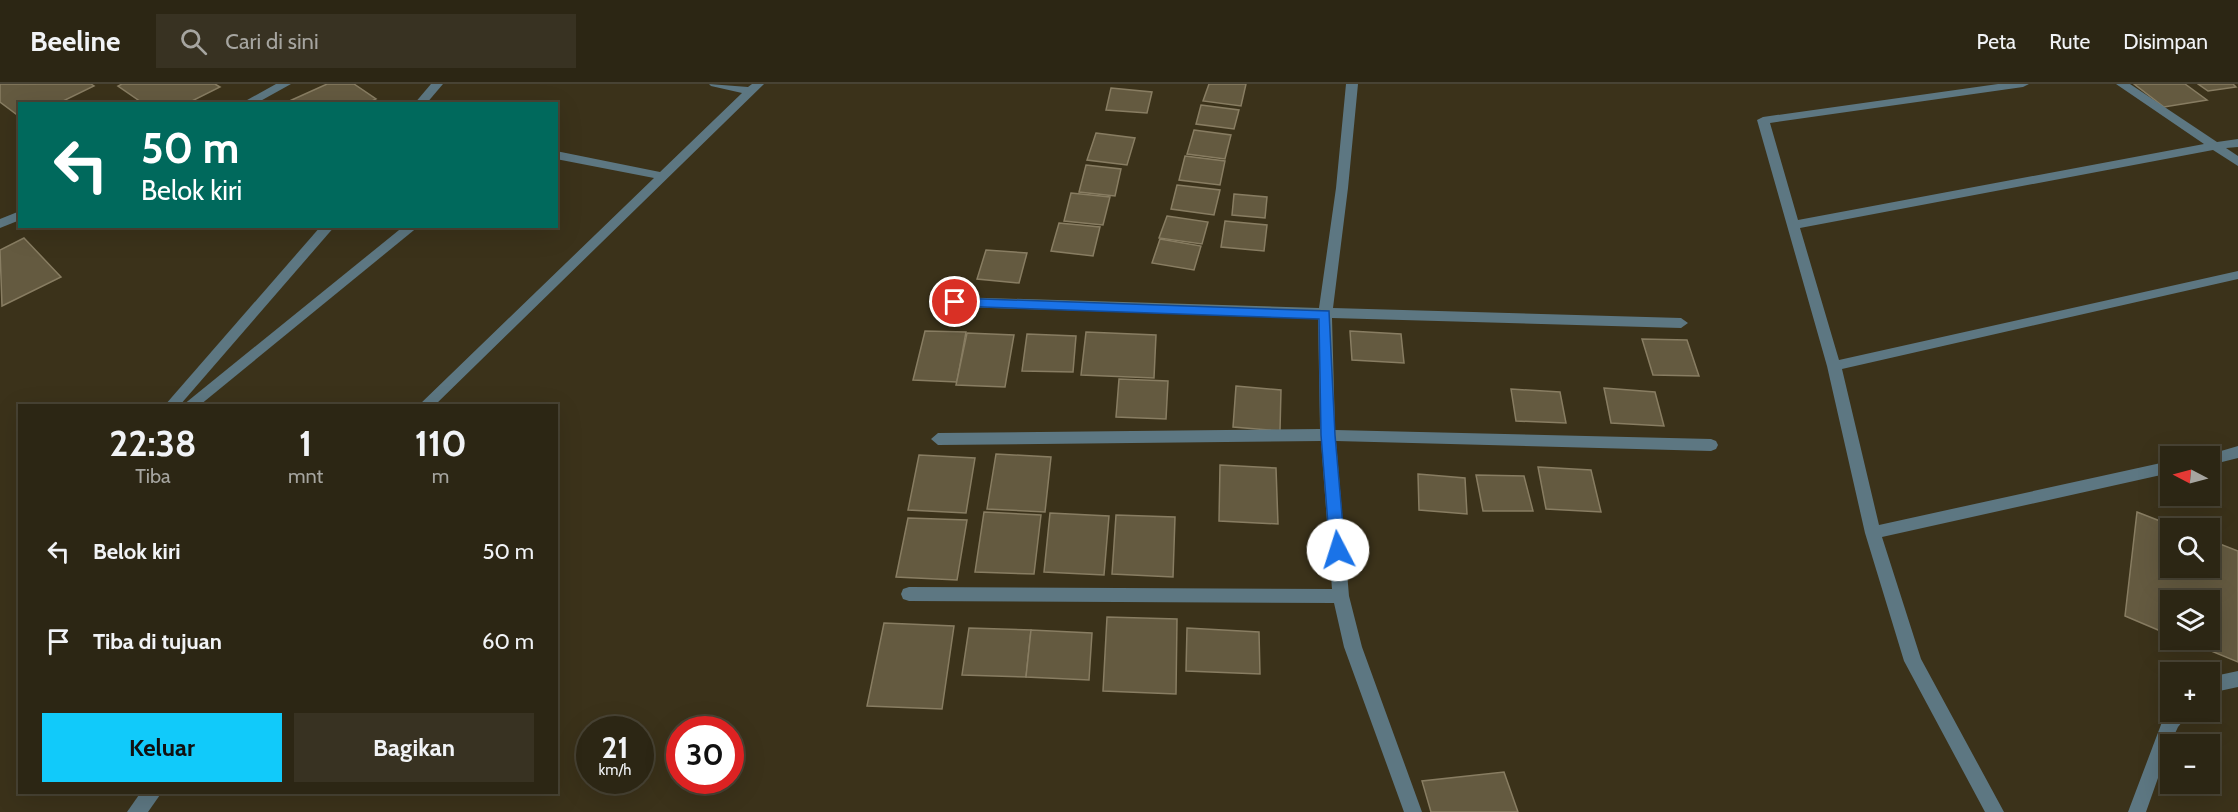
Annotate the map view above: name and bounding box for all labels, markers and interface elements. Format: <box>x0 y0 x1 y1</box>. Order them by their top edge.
search box <box>156 14 576 68</box>
text: Beeline <box>30 24 120 58</box>
icon: search <box>177 25 210 58</box>
text: Cari di sini <box>225 28 319 55</box>
text: Peta <box>1977 29 2016 54</box>
text: Rute <box>2049 29 2090 54</box>
text: Disimpan <box>2123 29 2208 54</box>
text: 50 m <box>141 122 239 174</box>
icon: left <box>42 126 120 204</box>
text: Belok kiri <box>141 174 242 207</box>
pin <box>929 276 980 327</box>
icon: arrive <box>938 285 971 318</box>
text: 22:38 <box>109 421 197 465</box>
text: 1 <box>299 421 312 465</box>
text: 110 <box>415 421 467 465</box>
north arrow <box>2160 446 2220 506</box>
map controls <box>2160 446 2220 794</box>
text: Tiba <box>135 464 171 488</box>
text: mnt <box>288 464 323 488</box>
text: m <box>432 464 449 488</box>
position arrow <box>1306 518 1370 582</box>
button: search <box>2160 518 2220 578</box>
icon: left <box>42 535 75 568</box>
text: Belok kiri <box>93 538 180 565</box>
text: 50 m <box>482 538 534 565</box>
button: layers <box>2160 590 2220 650</box>
icon: arrive <box>42 625 75 658</box>
text: Tiba di tujuan <box>93 628 222 655</box>
text: 60 m <box>482 628 534 655</box>
button: + <box>2160 662 2220 722</box>
button: Keluar <box>42 713 282 782</box>
button: Bagikan <box>294 713 534 782</box>
speed limit sign: 30 <box>666 716 744 794</box>
text: 21 <box>602 729 628 766</box>
button: − <box>2160 734 2220 794</box>
text: km/h <box>599 761 631 779</box>

